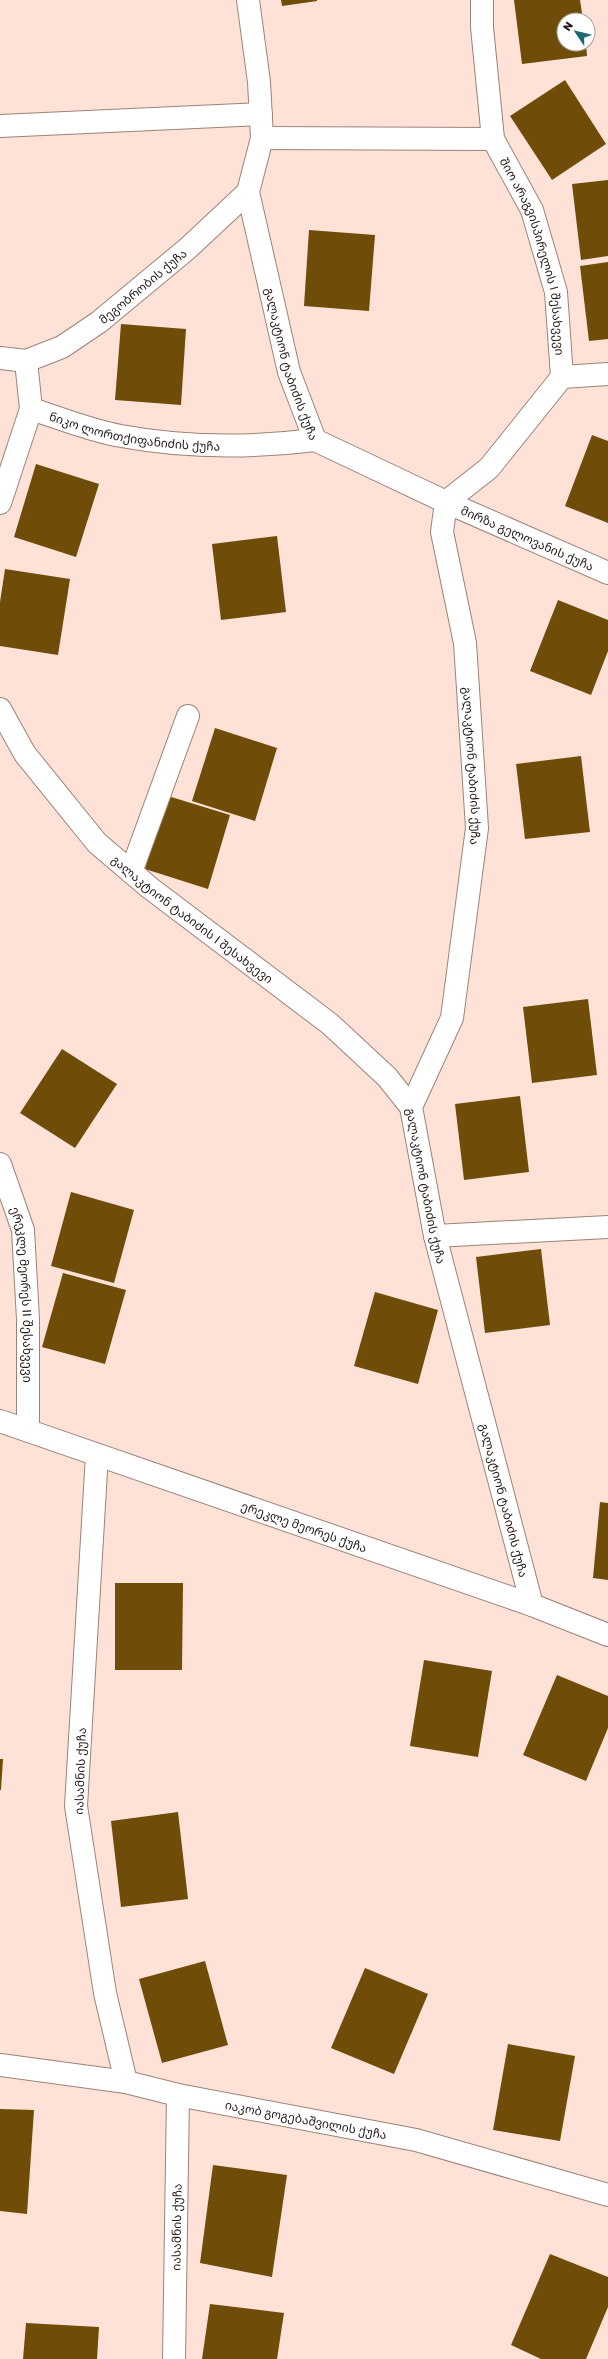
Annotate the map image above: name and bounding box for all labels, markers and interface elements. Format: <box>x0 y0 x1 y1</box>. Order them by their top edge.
north arrow <box>556 12 596 52</box>
text: N <box>560 19 575 33</box>
street label: შიო არაგვისპირელის I შესახვევი <box>497 155 568 356</box>
street label: მეგობრობის ქუჩა <box>96 245 190 327</box>
street label: გალაკტიონ ტაბიძის ქუჩა <box>262 286 322 442</box>
street label: ნიკო ლორთქიფანიძის ქუჩა <box>47 408 220 453</box>
street label: მირზა გელოვანის ქუჩა <box>459 502 596 573</box>
street label: გალაკტიონ ტაბიძის ქუჩა <box>460 687 485 846</box>
street label: გალაკტიონ ტაბიძის I შესახვევი <box>109 852 276 986</box>
street label: გალაკტიონ ტაბიძის ქუჩა <box>404 1107 449 1265</box>
street label: ერეკლე მეორეს II შესახვევი <box>8 1204 36 1383</box>
street label: გალაკტიონ ტაბიძის ქუჩა <box>477 1422 532 1579</box>
street label: ერეკლე მეორეს ქუჩა <box>239 1498 369 1555</box>
street label: იასამნის ქუჩა <box>71 1727 89 1815</box>
street label: იაკობ გოგებაშვილის ქუჩა <box>224 2097 388 2142</box>
street label: იასამნის ქუჩა <box>168 2183 184 2271</box>

